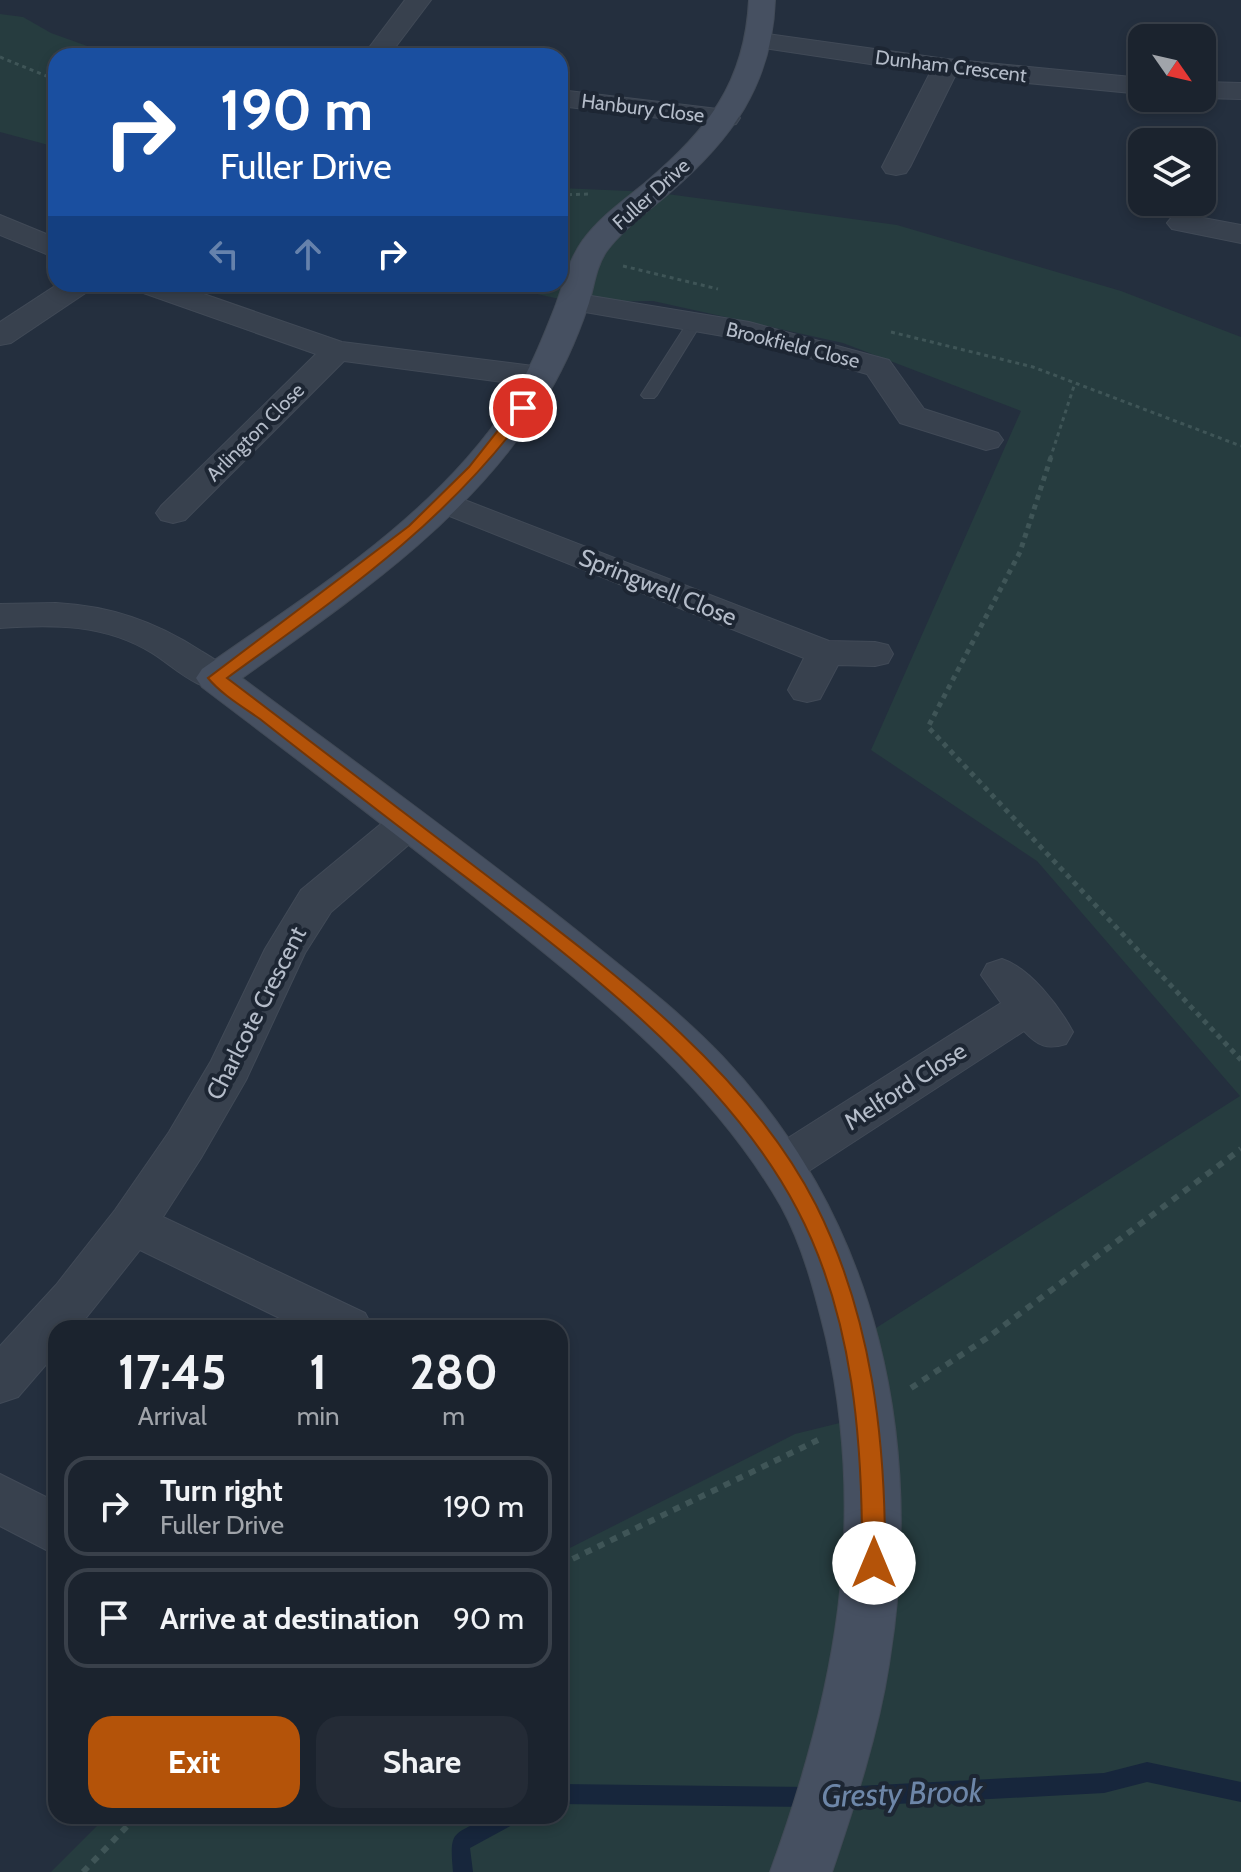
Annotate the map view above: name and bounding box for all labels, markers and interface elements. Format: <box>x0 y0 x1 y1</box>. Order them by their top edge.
north arrow <box>1128 24 1216 112</box>
map controls <box>1128 24 1216 216</box>
street label: Dunham Crescent <box>874 45 1028 87</box>
text: 190 m <box>220 76 373 144</box>
icon: right <box>88 80 192 184</box>
street label: Hanbury Close <box>580 89 706 127</box>
button: layers <box>1128 128 1216 216</box>
text: Fuller Drive <box>220 144 392 188</box>
street label: Fuller Drive <box>608 153 694 235</box>
icon: left <box>202 232 246 276</box>
icon: ahead <box>286 232 330 276</box>
icon: right <box>370 232 414 276</box>
street label: Brookfield Close <box>724 317 862 373</box>
pin <box>489 374 557 442</box>
street label: Arlington Close <box>201 378 309 486</box>
icon: arrive <box>501 386 545 430</box>
street label: Springwell Close <box>575 542 741 632</box>
street label: Charlcote Crescent <box>200 922 312 1104</box>
street label: Melford Close <box>838 1036 972 1136</box>
text: 17:45 <box>118 1343 227 1401</box>
text: 1 <box>309 1343 327 1401</box>
text: 280 <box>410 1343 498 1401</box>
text: Arrival <box>138 1400 207 1432</box>
text: min <box>297 1400 339 1432</box>
text: m <box>442 1400 465 1432</box>
text: Turn right <box>160 1472 283 1509</box>
icon: right <box>92 1484 136 1528</box>
text: 190 m <box>443 1488 524 1525</box>
text: Fuller Drive <box>160 1509 284 1541</box>
position arrow <box>832 1521 916 1605</box>
icon: arrive <box>92 1596 136 1640</box>
text: Arrive at destination <box>160 1600 420 1637</box>
text: 90 m <box>453 1600 524 1637</box>
button: Exit <box>88 1716 300 1808</box>
button: Share <box>316 1716 528 1808</box>
water label: Gresty Brook <box>821 1771 985 1815</box>

